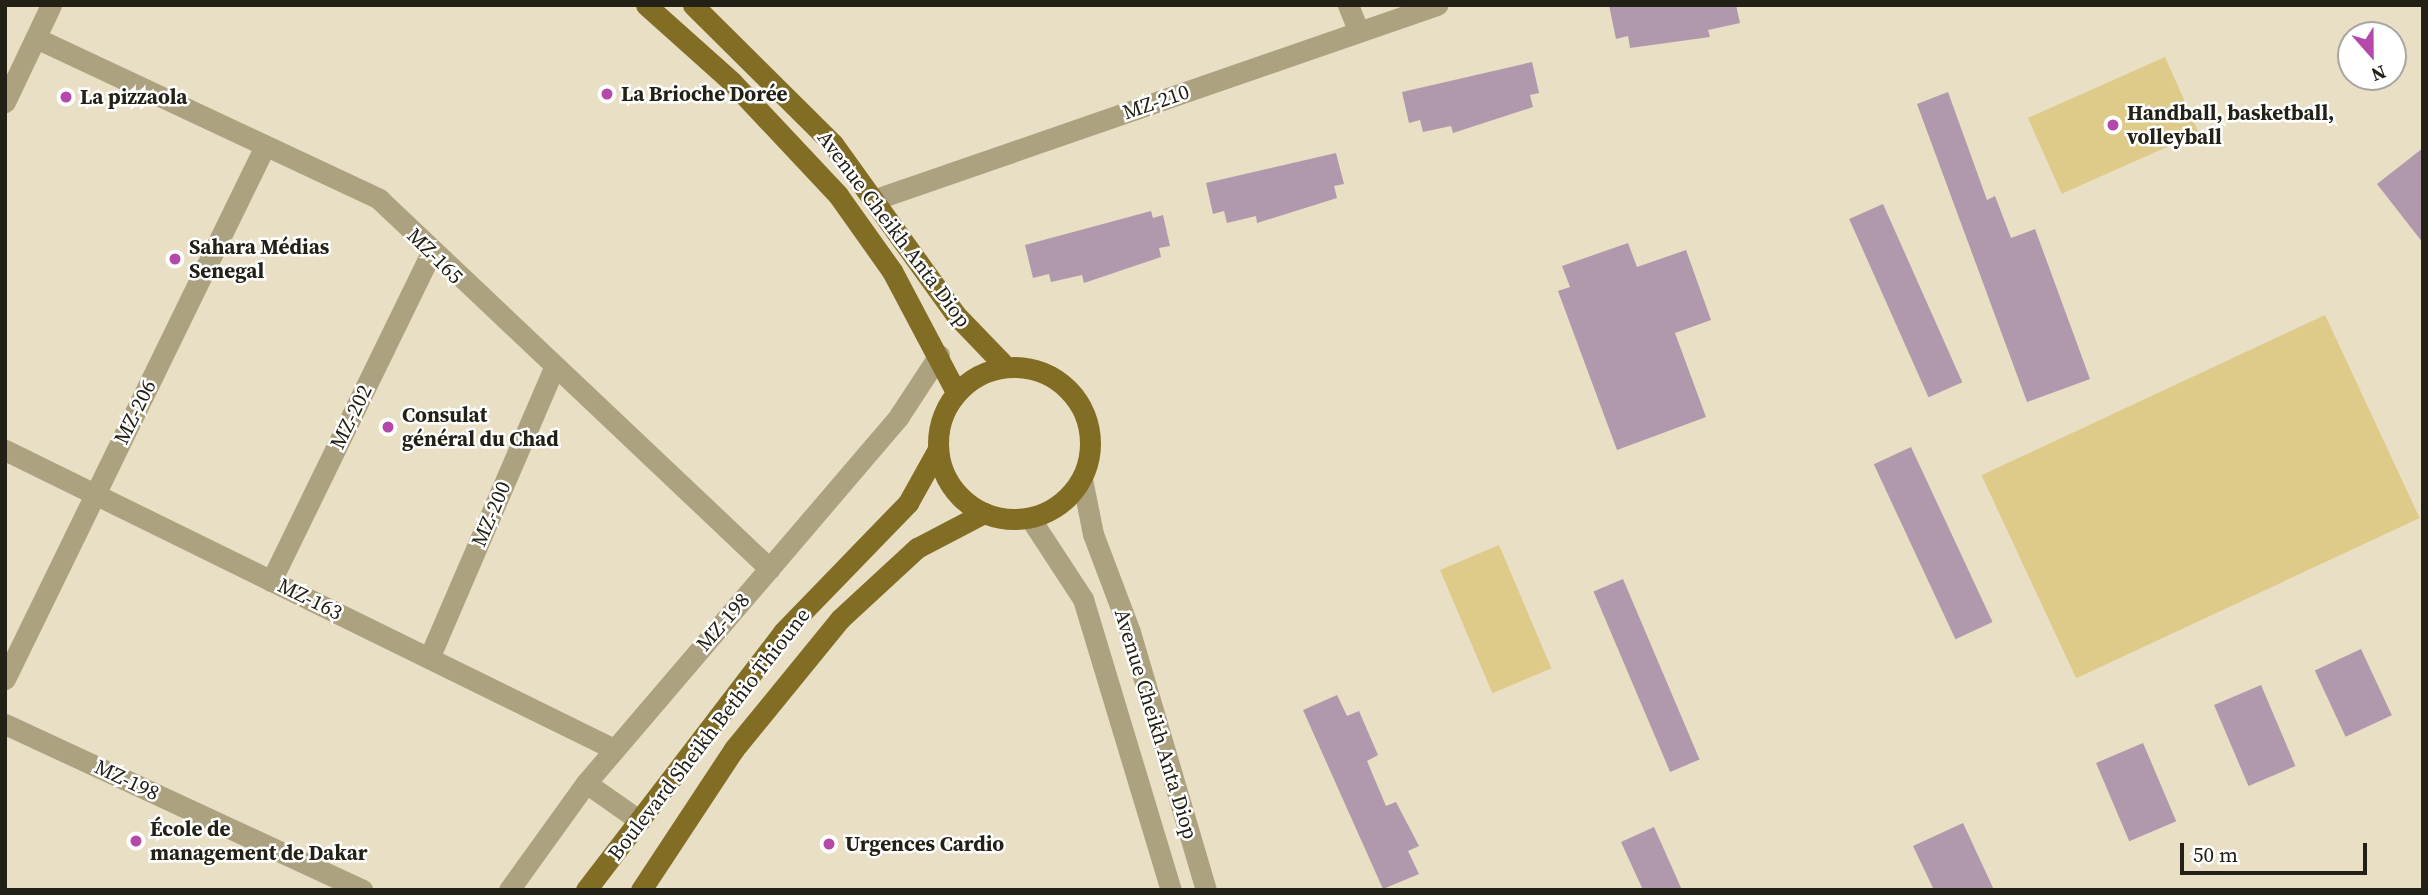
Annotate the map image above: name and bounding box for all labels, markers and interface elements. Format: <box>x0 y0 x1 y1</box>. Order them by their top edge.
north arrow <box>2337 21 2407 91</box>
text: N <box>2368 59 2390 88</box>
street label: MZ-210 <box>1119 79 1193 125</box>
place label: La Brioche Dorée <box>621 81 788 107</box>
place label: La pizzaola <box>80 84 187 110</box>
marker: La Brioche Dorée <box>599 86 615 102</box>
marker: La pizzaola <box>58 89 74 105</box>
place label: Handball, basketball, volleyball <box>2127 100 2334 150</box>
marker: Handball, basketball, volleyball <box>2105 117 2121 133</box>
street label: Avenue Cheikh Anta Diop <box>812 126 976 332</box>
street label: MZ-165 <box>402 223 468 289</box>
place label: Sahara Médias Senegal <box>189 234 329 284</box>
marker: Sahara Médias Senegal <box>167 251 183 267</box>
street label: MZ-206 <box>109 376 161 448</box>
street label: MZ-202 <box>325 381 377 453</box>
place label: Consulat général du Chad <box>402 402 559 452</box>
marker: Consulat général du Chad <box>380 419 396 435</box>
street label: MZ-200 <box>466 478 516 550</box>
street label: MZ-163 <box>274 573 346 625</box>
street label: MZ-198 <box>691 588 755 656</box>
street label: Boulevard Sheikh Bethio Thioune <box>603 603 815 865</box>
street label: Avenue Cheikh Anta Diop <box>1109 606 1203 842</box>
street label: MZ-198 <box>91 754 163 806</box>
place label: École de management de Dakar <box>150 816 368 866</box>
scale bar <box>2183 828 2370 872</box>
place label: Urgences Cardio <box>845 831 1004 857</box>
marker: École de management de Dakar <box>128 833 144 849</box>
marker: Urgences Cardio <box>819 834 839 854</box>
text: 50 m <box>2193 840 2238 869</box>

